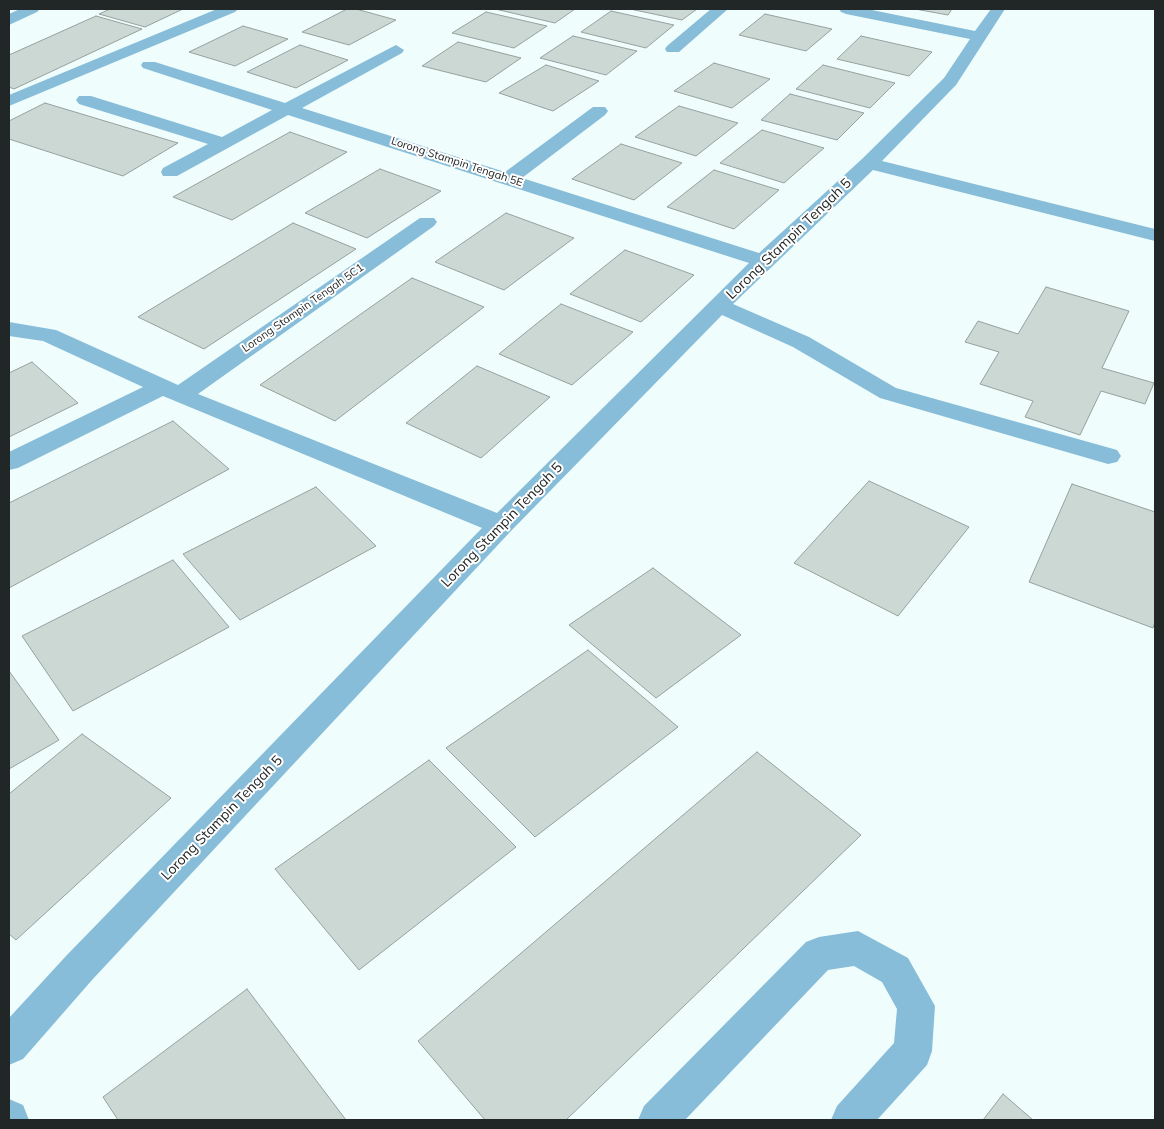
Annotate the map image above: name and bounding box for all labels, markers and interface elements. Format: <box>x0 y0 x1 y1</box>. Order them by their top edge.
street label: Lorong Stampin Tengah 5E <box>389 134 525 190</box>
street label: Lorong Stampin Tengah 5 <box>723 175 855 303</box>
street label: Lorong Stampin Tengah 5C1 <box>240 261 366 355</box>
street label: Lorong Stampin Tengah 5 <box>438 459 566 591</box>
street label: Lorong Stampin Tengah 5 <box>158 752 286 884</box>

